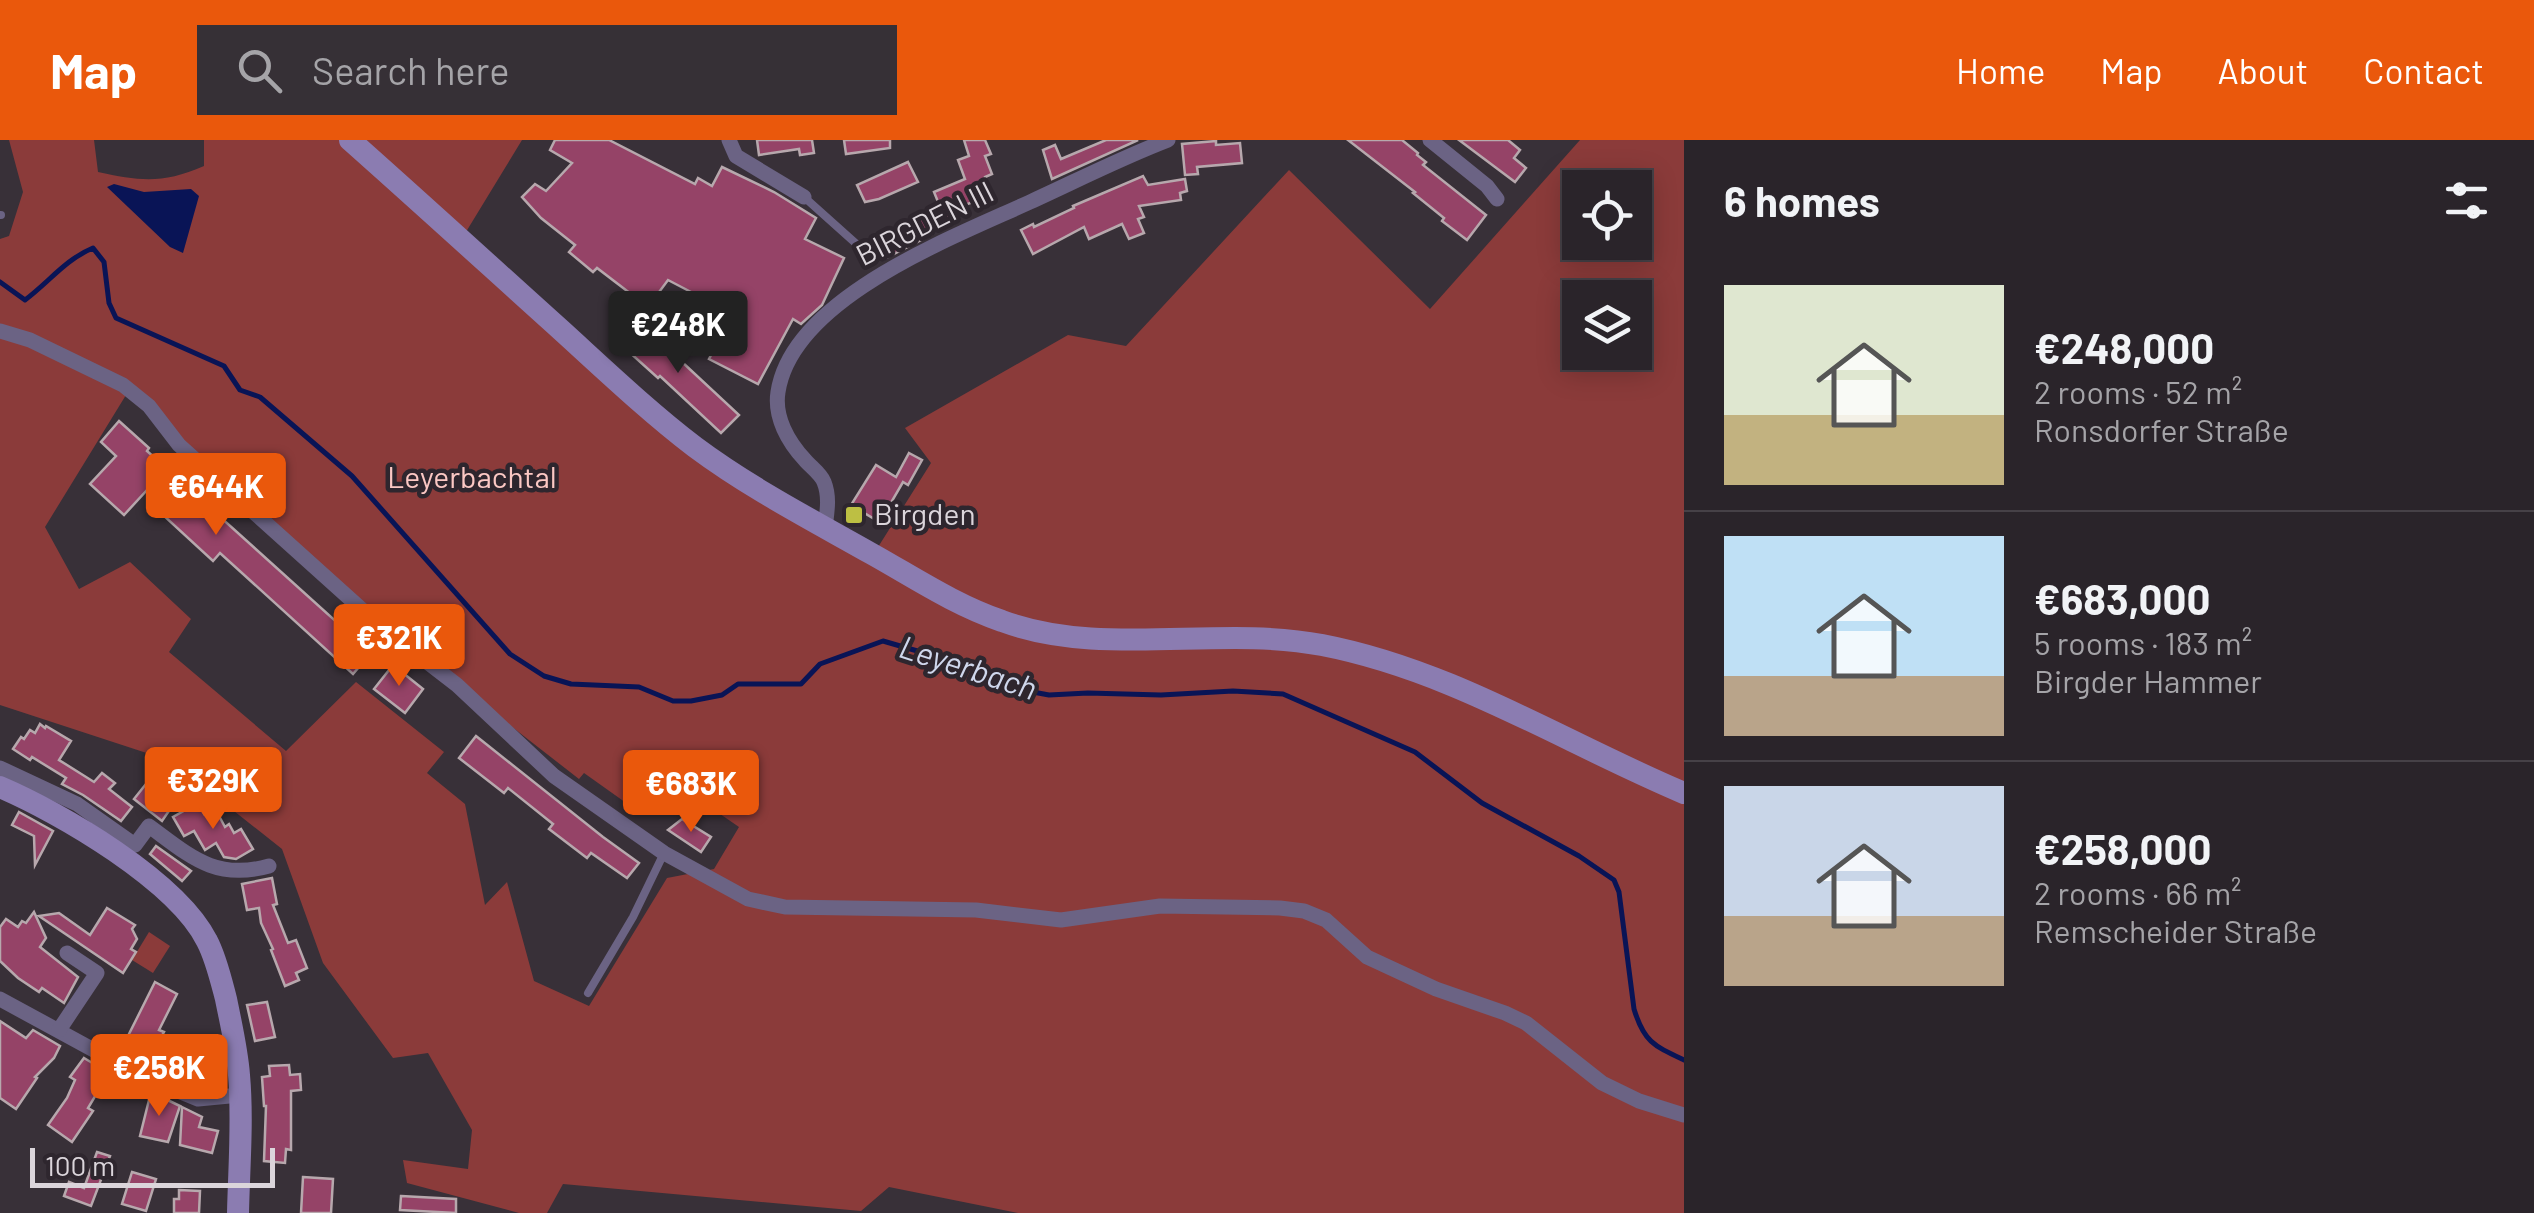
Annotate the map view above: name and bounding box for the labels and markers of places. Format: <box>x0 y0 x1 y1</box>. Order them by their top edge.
pin: €248K <box>608 291 748 376</box>
pin: €644K <box>146 453 286 538</box>
place label: Birgden <box>874 495 976 531</box>
marker: Birgden <box>843 504 865 526</box>
pin: €321K <box>329 604 469 689</box>
pin: €329K <box>143 747 283 832</box>
pin: €683K <box>621 750 761 835</box>
pin: €258K <box>89 1034 229 1119</box>

